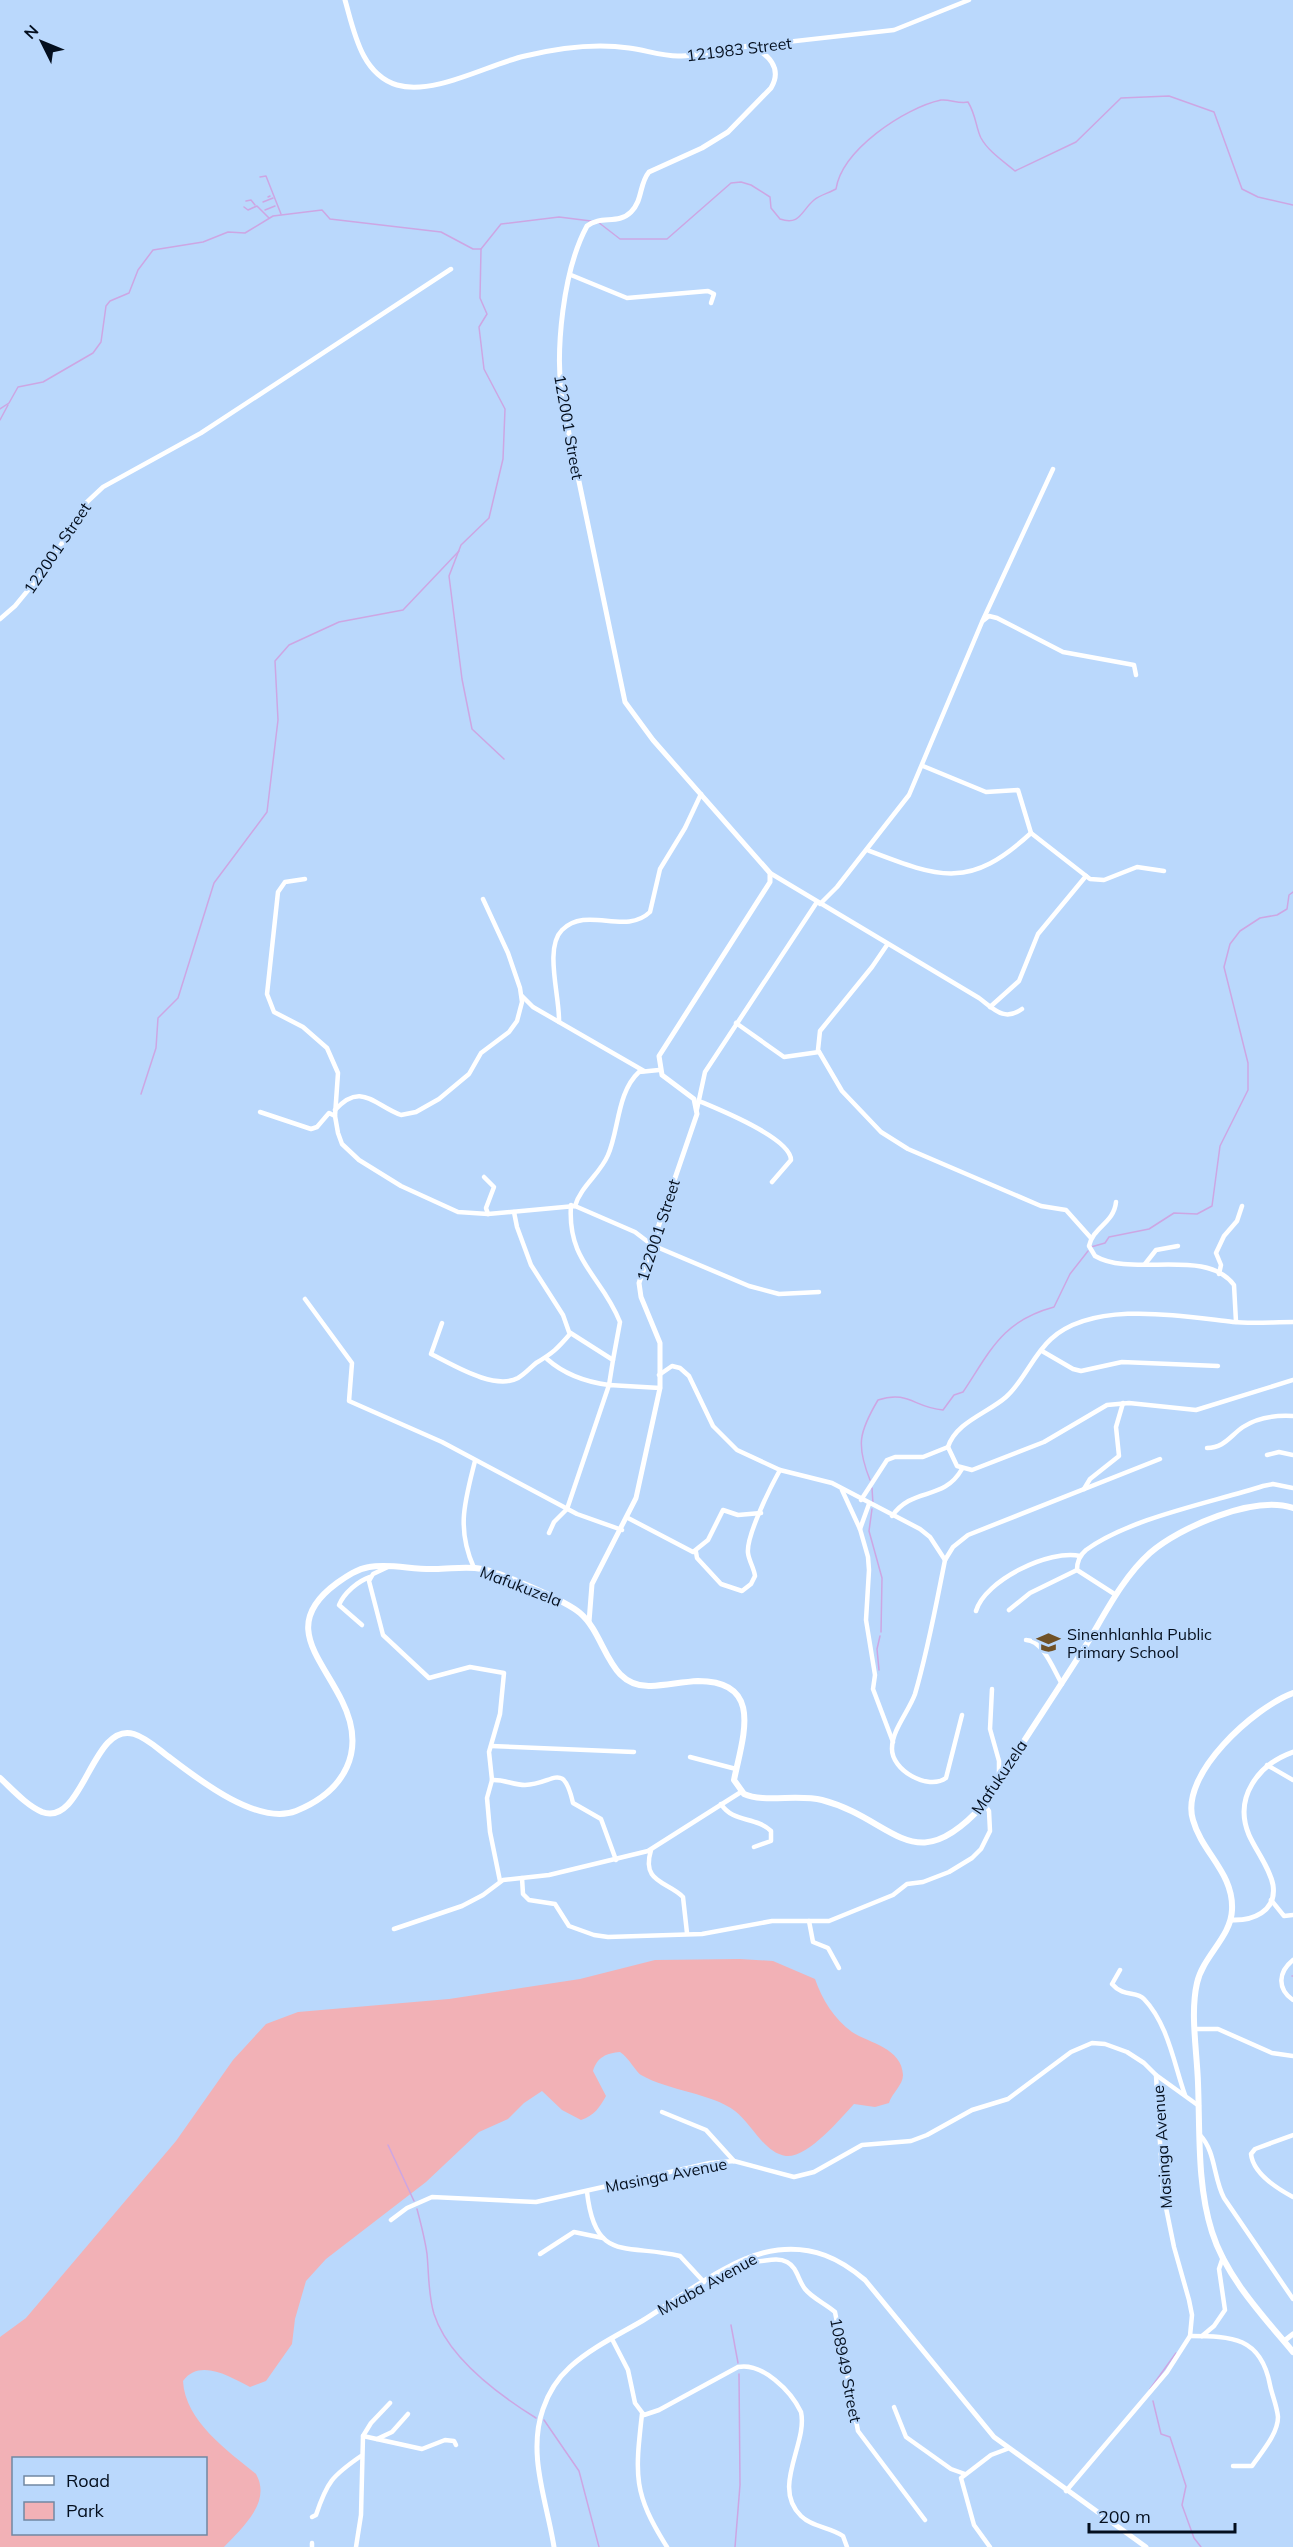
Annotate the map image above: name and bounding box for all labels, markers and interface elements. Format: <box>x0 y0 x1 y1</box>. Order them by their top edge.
north arrow <box>12 12 72 72</box>
text: N <box>20 21 42 43</box>
street label: 121983 Street <box>685 33 793 65</box>
street label: 122001 Street <box>550 373 588 481</box>
street label: 122001 Street <box>19 498 95 598</box>
street label: 122001 Street <box>632 1176 684 1284</box>
street label: Mafukuzela <box>477 1561 565 1611</box>
place label: Sinenhlanhla Public Primary School <box>1067 1624 1212 1662</box>
school or university icon: Sinenhlanhla Public Primary School <box>1036 1630 1062 1656</box>
street label: Mafukuzela <box>967 1736 1031 1818</box>
street label: Masinga Avenue <box>1148 2085 1176 2209</box>
street label: Masinga Avenue <box>603 2153 729 2197</box>
street label: Mvaba Avenue <box>654 2248 760 2320</box>
street label: 108949 Street <box>826 2316 866 2424</box>
legend <box>12 2457 207 2535</box>
text: Road <box>66 2469 110 2492</box>
scale bar <box>1089 2496 1234 2534</box>
text: Park <box>66 2499 105 2522</box>
text: 200 m <box>1098 2505 1151 2528</box>

